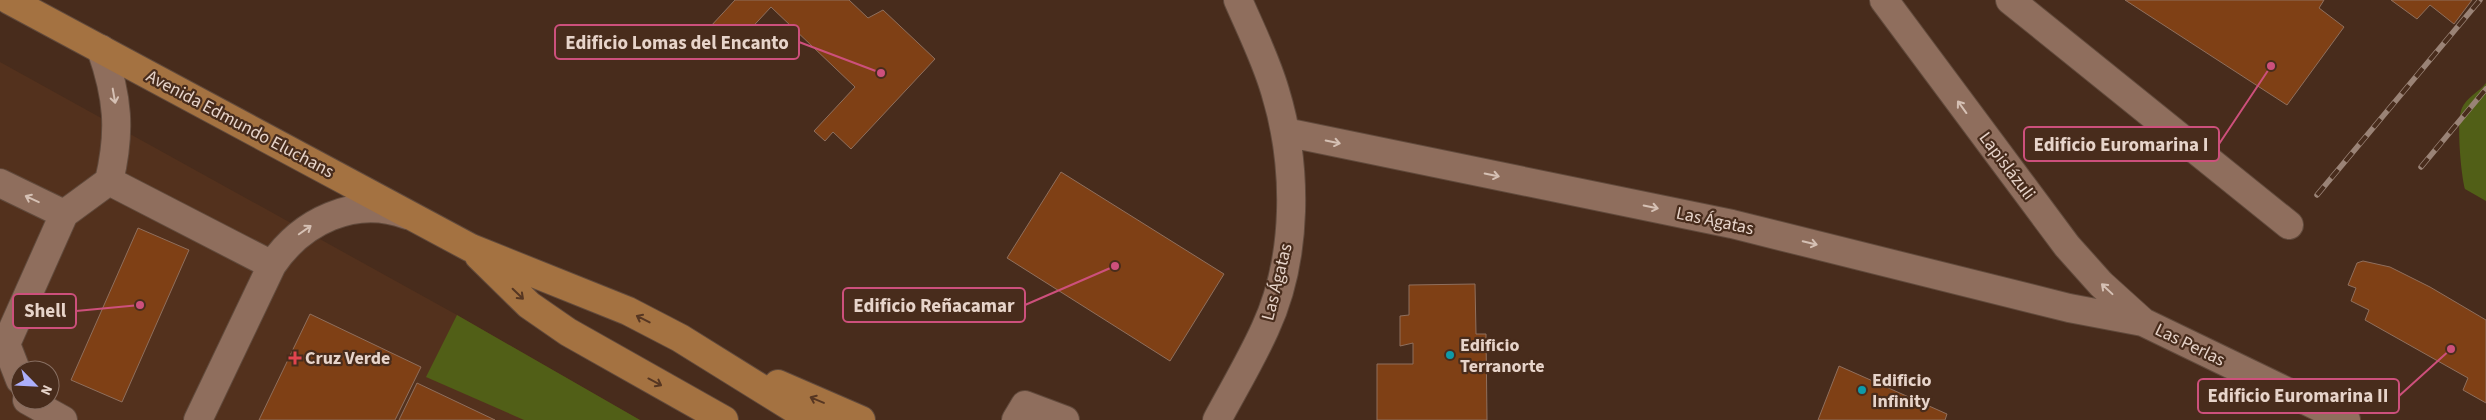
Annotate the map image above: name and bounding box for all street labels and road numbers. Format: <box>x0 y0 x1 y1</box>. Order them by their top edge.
street label: Avenida Edmundo Eluchans <box>142 64 338 184</box>
street label: Lapislázuli <box>1973 127 2041 205</box>
street label: Las Ágatas <box>1674 201 1756 241</box>
street label: Las Ágatas <box>1255 241 1299 323</box>
street label: Las Perlas <box>2151 317 2229 373</box>

